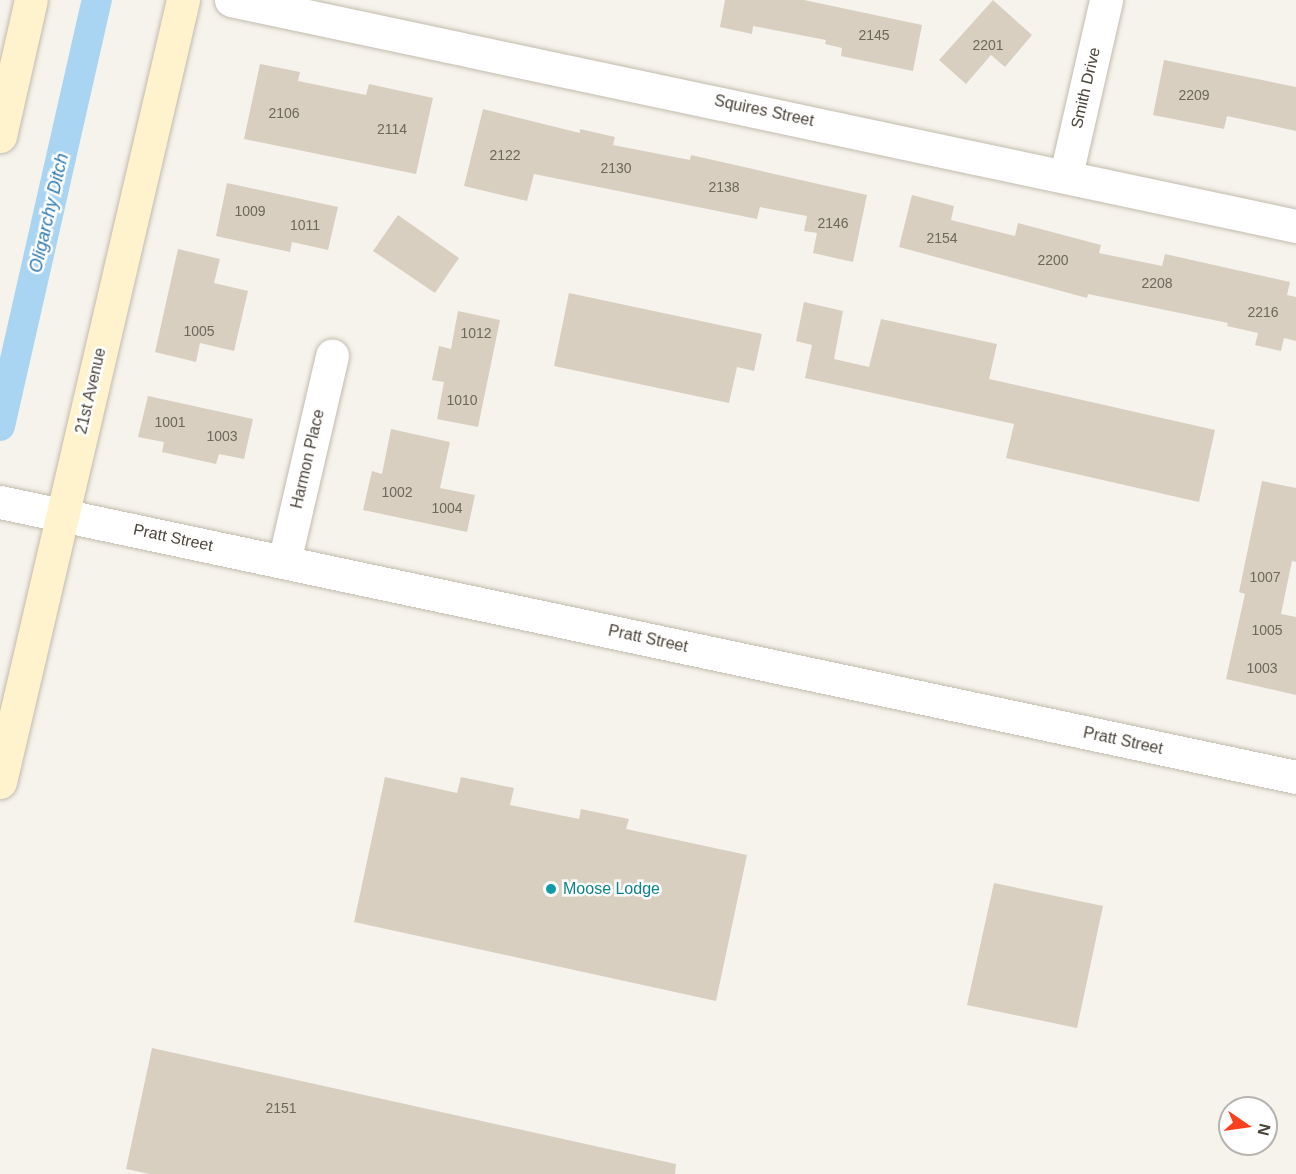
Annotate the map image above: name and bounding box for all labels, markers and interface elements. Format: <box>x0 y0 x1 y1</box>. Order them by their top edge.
house number: 2145 <box>858 27 890 43</box>
house number: 2201 <box>972 37 1004 53</box>
street label: Smith Drive <box>1067 46 1105 130</box>
house number: 2209 <box>1178 87 1210 103</box>
street label: Squires Street <box>712 91 816 131</box>
house number: 2106 <box>268 105 300 121</box>
house number: 2114 <box>377 121 407 137</box>
house number: 2122 <box>489 147 521 163</box>
water label: Oligarchy Ditch <box>25 151 73 275</box>
house number: 2130 <box>600 160 632 176</box>
house number: 2138 <box>708 179 740 195</box>
house number: 1009 <box>234 203 266 219</box>
house number: 2146 <box>817 215 849 231</box>
house number: 1011 <box>290 217 320 233</box>
house number: 2154 <box>926 230 958 246</box>
house number: 2200 <box>1037 252 1069 268</box>
house number: 2208 <box>1141 275 1173 291</box>
house number: 2216 <box>1247 304 1279 320</box>
house number: 1005 <box>183 323 215 339</box>
house number: 1012 <box>460 325 492 341</box>
street label: 21st Avenue <box>72 346 110 436</box>
house number: 1010 <box>446 392 478 408</box>
street label: Harmon Place <box>287 407 329 511</box>
house number: 1001 <box>154 414 186 430</box>
house number: 1003 <box>206 428 238 444</box>
house number: 1002 <box>381 484 413 500</box>
house number: 1004 <box>431 500 463 516</box>
street label: Pratt Street <box>131 520 215 556</box>
house number: 1007 <box>1249 569 1281 585</box>
street label: Pratt Street <box>606 621 690 657</box>
house number: 1005 <box>1251 622 1283 638</box>
house number: 1003 <box>1246 660 1278 676</box>
street label: Pratt Street <box>1081 723 1165 759</box>
place label: Moose Lodge <box>563 879 660 899</box>
marker: Moose Lodge <box>544 882 558 896</box>
north arrow <box>1218 1096 1278 1156</box>
house number: 2151 <box>265 1100 297 1116</box>
text: N <box>1254 1122 1274 1137</box>

